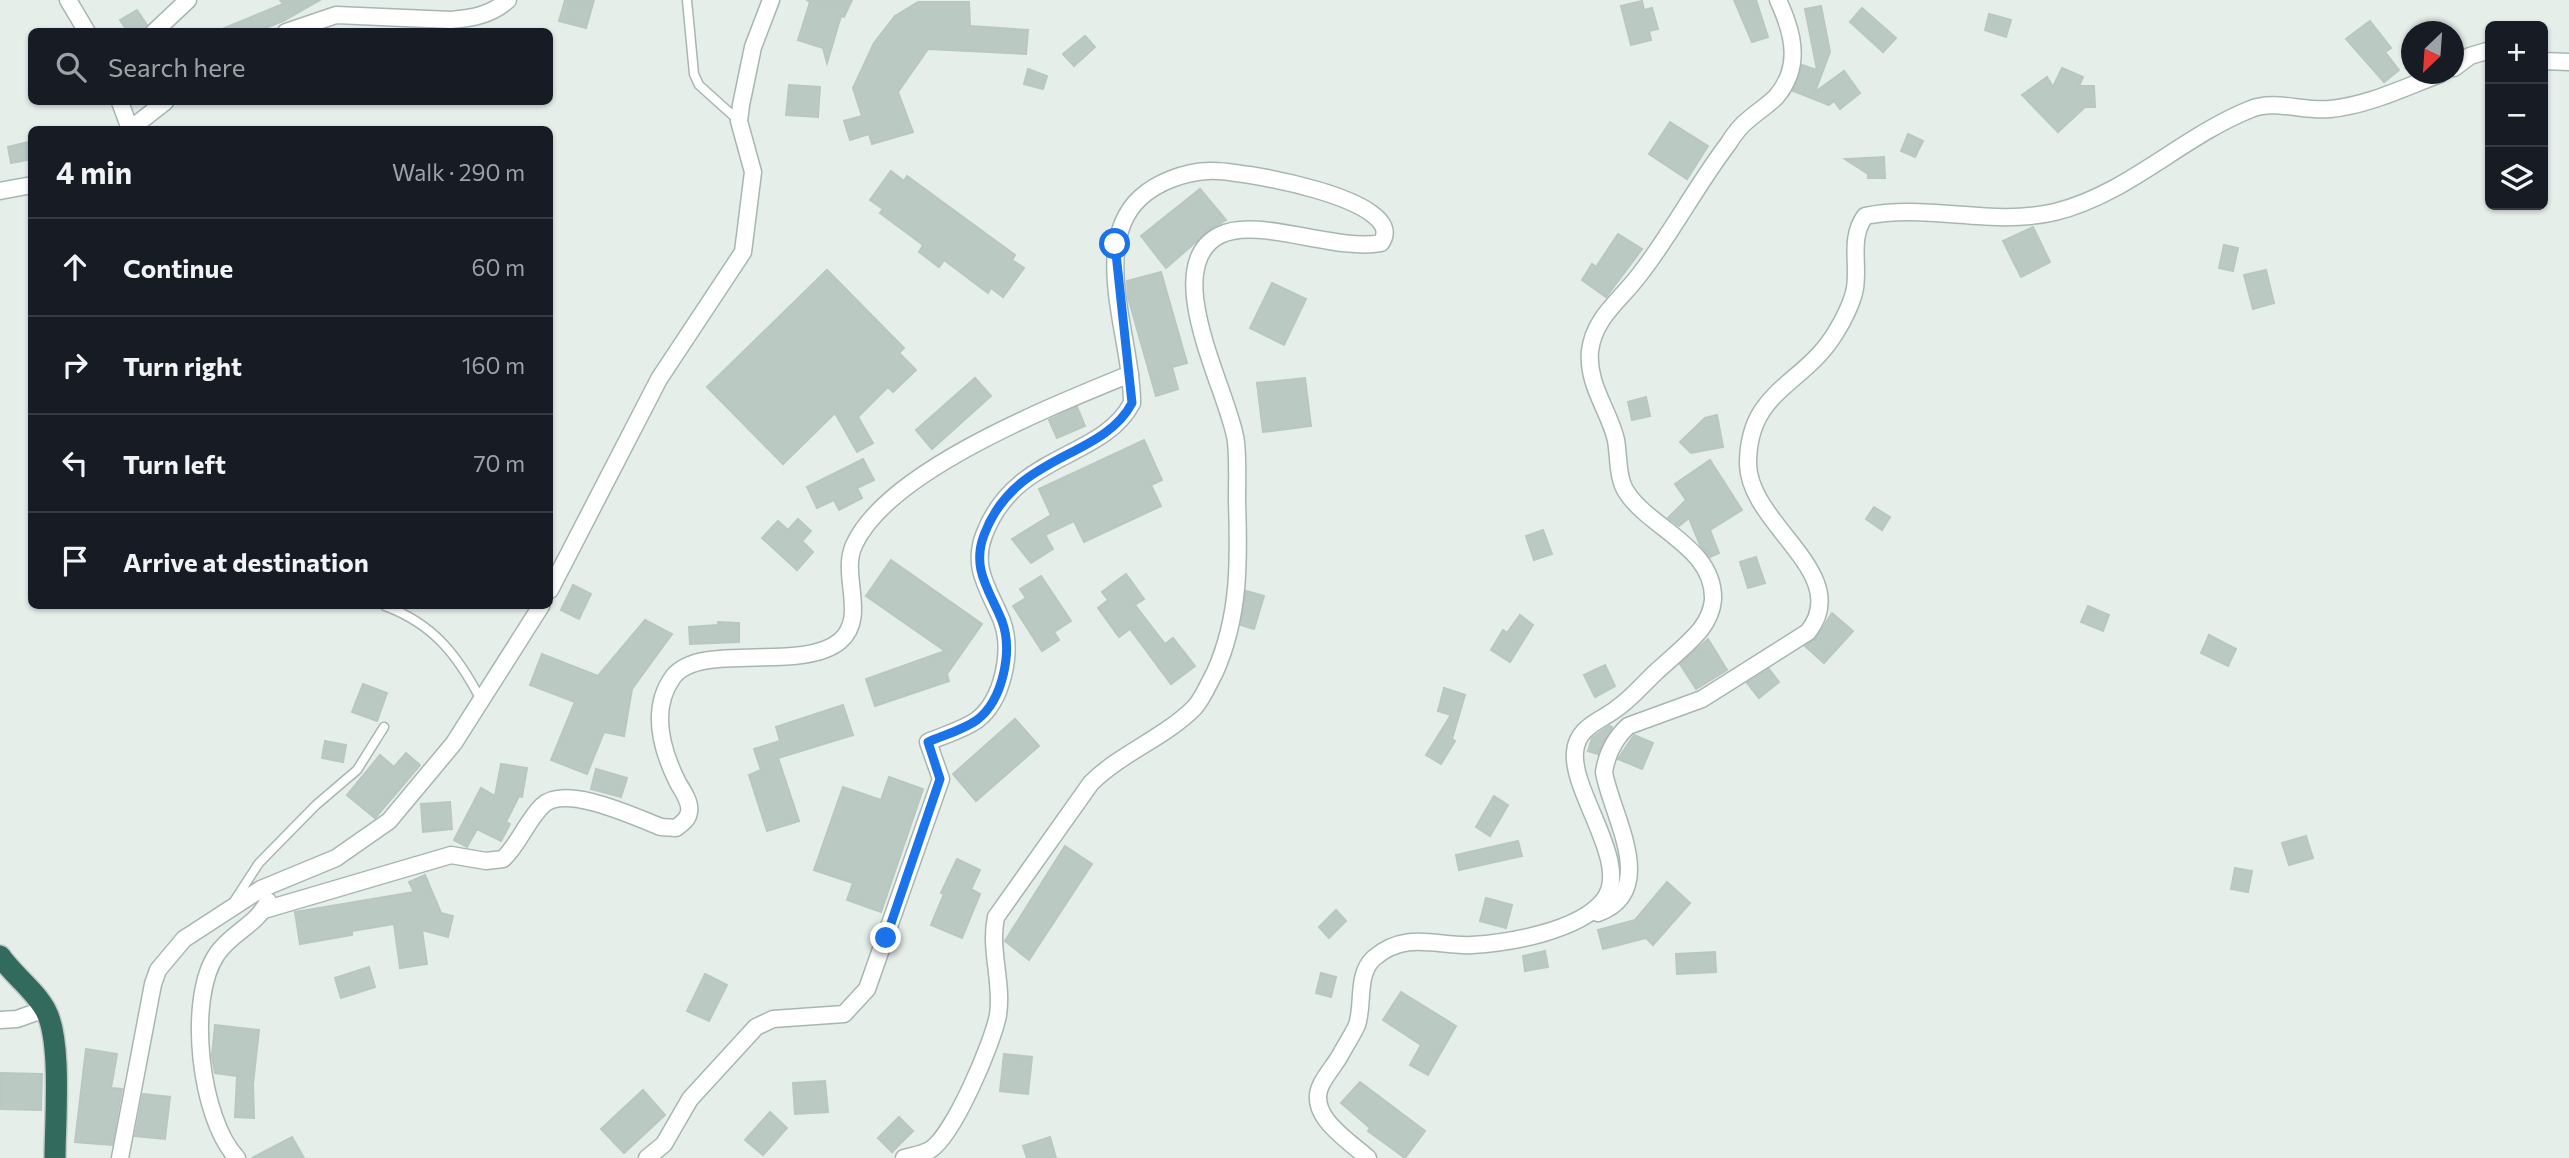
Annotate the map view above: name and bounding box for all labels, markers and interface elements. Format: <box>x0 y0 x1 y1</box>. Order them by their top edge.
north arrow <box>2401 21 2464 84</box>
map controls <box>2485 21 2548 210</box>
button: + <box>2485 21 2548 84</box>
search box <box>28 28 553 105</box>
icon: search <box>52 48 90 86</box>
text: Search here <box>108 51 246 82</box>
button: − <box>2485 84 2548 147</box>
button: layers <box>2485 147 2548 210</box>
text: 4 min <box>56 153 132 190</box>
text: Walk · 290 m <box>392 158 525 186</box>
route start <box>1099 228 1130 259</box>
icon: ahead <box>56 248 94 286</box>
text: Continue <box>123 252 233 283</box>
text: 60 m <box>472 253 525 281</box>
icon: right <box>56 346 94 384</box>
text: Turn right <box>123 350 242 381</box>
text: 160 m <box>462 351 525 379</box>
icon: left <box>56 444 94 482</box>
text: Turn left <box>123 448 226 479</box>
text: 70 m <box>473 449 525 477</box>
icon: arrive <box>56 542 94 580</box>
text: Arrive at destination <box>123 546 369 577</box>
route end <box>870 922 901 953</box>

